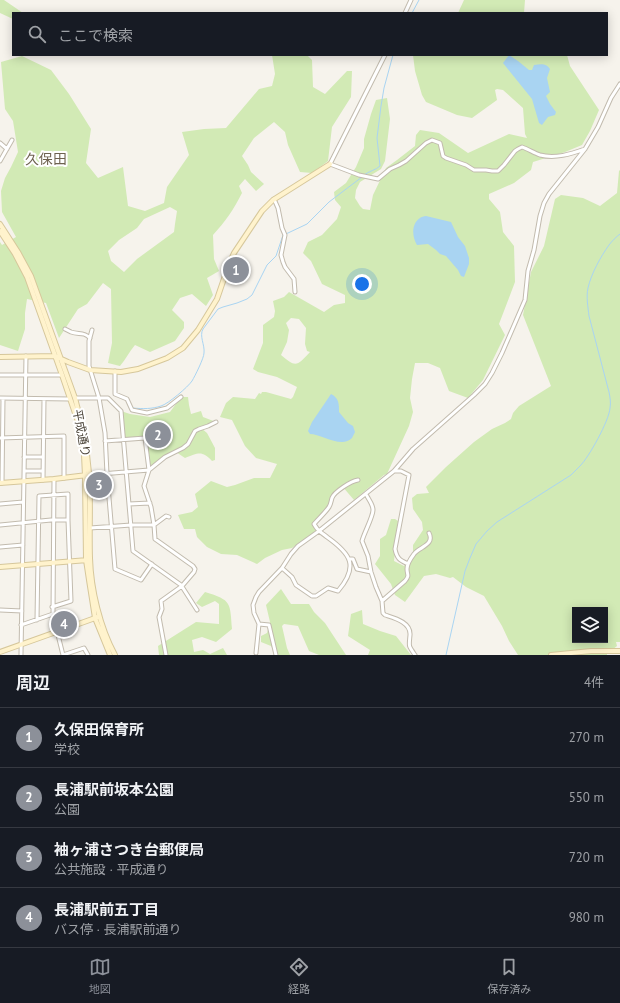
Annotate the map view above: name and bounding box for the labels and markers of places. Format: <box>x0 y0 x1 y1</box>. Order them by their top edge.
pin: 1 <box>223 255 249 285</box>
pin: 2 <box>145 420 171 450</box>
pin: 3 <box>86 470 112 500</box>
pin: 4 <box>51 609 77 639</box>

